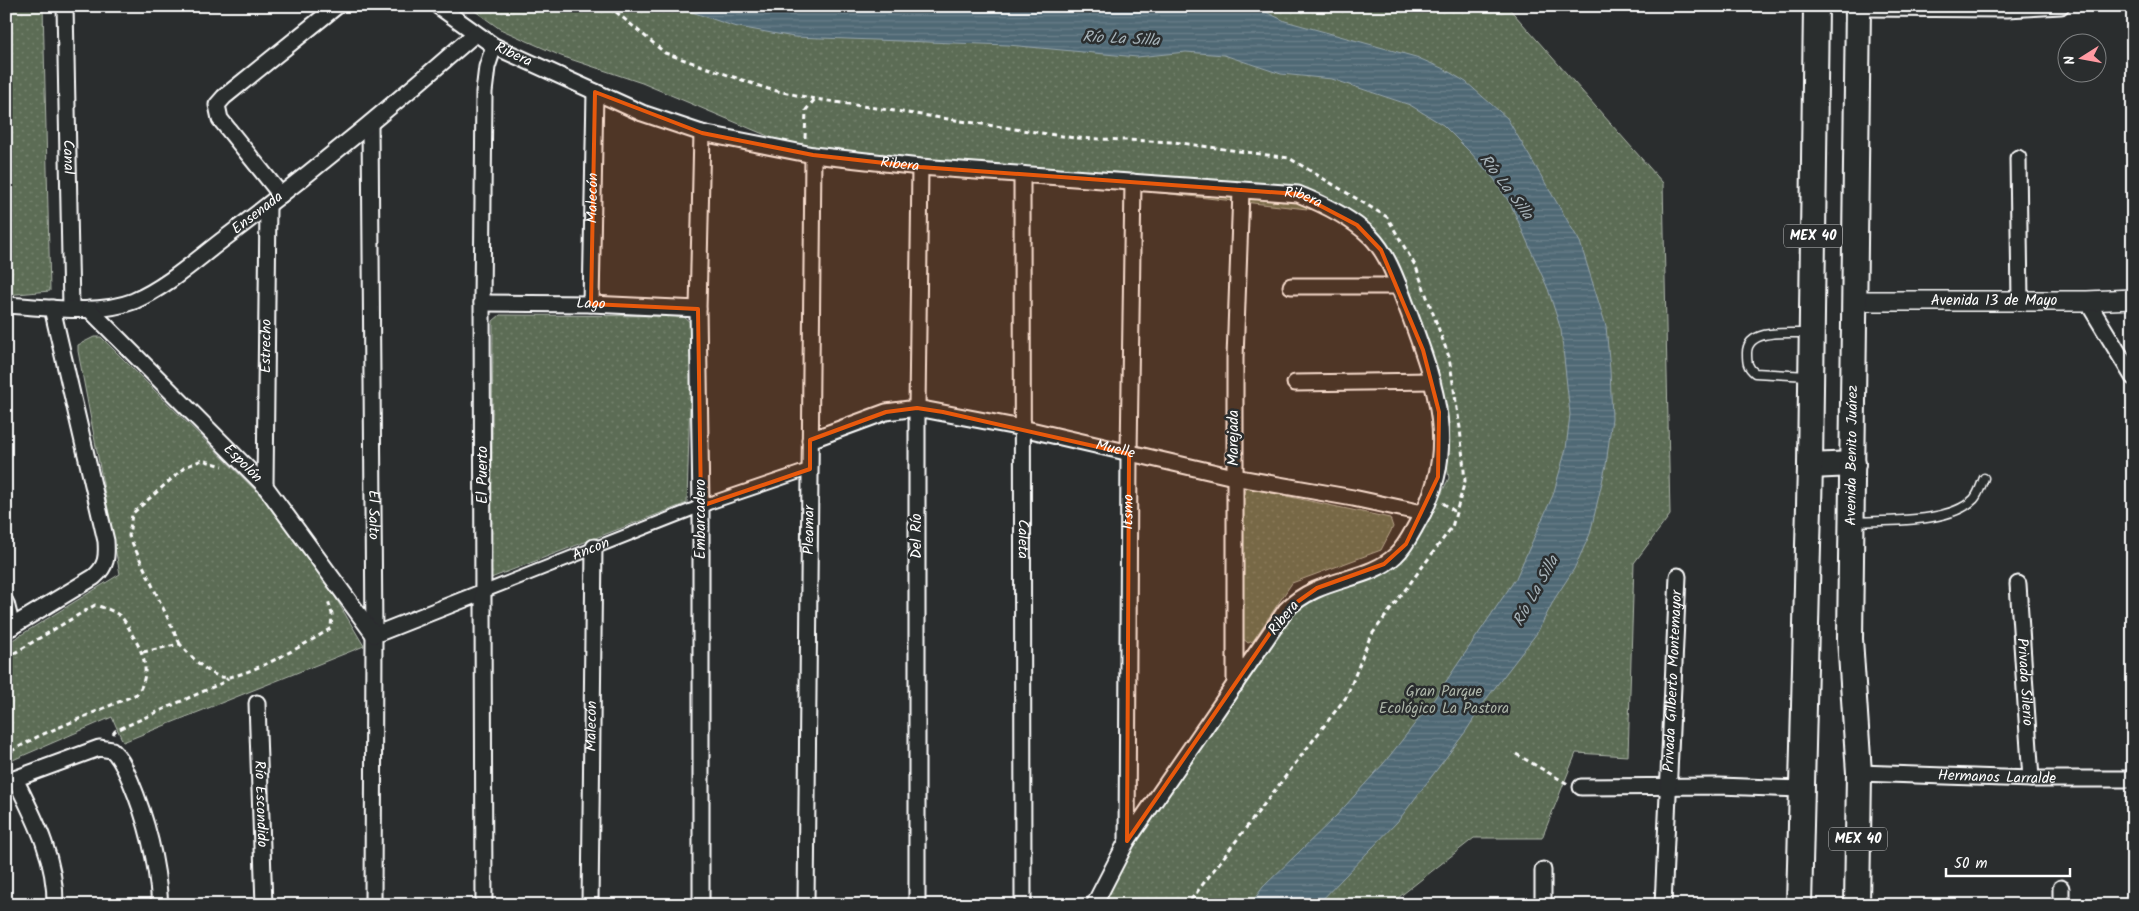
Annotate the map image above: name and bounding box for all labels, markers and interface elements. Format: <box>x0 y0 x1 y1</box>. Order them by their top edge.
water label: Río La Silla <box>1082 24 1162 54</box>
north arrow <box>2056 32 2106 82</box>
street label: Ribera <box>491 36 536 74</box>
text: N <box>2059 54 2082 67</box>
street label: Canal <box>56 139 80 175</box>
water label: Río La Silla <box>1473 149 1540 227</box>
street label: Ribera <box>879 151 920 179</box>
street label: Malecón <box>581 172 605 224</box>
street label: Ribera <box>1283 181 1326 215</box>
street label: Ensenada <box>227 185 288 241</box>
road number: MEX 40 <box>1784 225 1842 248</box>
street label: Avenida 13 de Mayo <box>1931 289 2058 313</box>
street label: Lago <box>576 292 606 317</box>
street label: Estrecho <box>254 319 279 373</box>
street label: Avenida Benito Juárez <box>1839 384 1865 526</box>
street label: Marejada <box>1222 410 1246 466</box>
street label: Muelle <box>1093 433 1138 466</box>
street label: Espolón <box>217 438 268 489</box>
street label: El Puerto <box>471 446 495 504</box>
street label: Embarcadero <box>689 479 713 559</box>
street label: El Salto <box>361 490 385 540</box>
street label: Itsmo <box>1117 494 1141 530</box>
street label: Pleamar <box>797 504 822 555</box>
street label: Del Río <box>905 513 929 559</box>
street label: Caleta <box>1010 519 1035 559</box>
street label: Ancon <box>569 531 613 568</box>
water label: Río La Silla <box>1506 550 1566 631</box>
street label: Privada Gilberto Montemayor <box>1657 589 1689 773</box>
street label: Ribera <box>1262 595 1306 641</box>
street label: Privada Silerio <box>2010 637 2039 727</box>
park label: Gran Parque Ecológico La Pastora <box>1379 680 1509 721</box>
street label: Malecón <box>580 700 604 752</box>
street label: Río Escondido <box>247 760 274 848</box>
street label: Hermanos Larralde <box>1937 764 2056 791</box>
road number: MEX 40 <box>1829 828 1887 851</box>
scale bar <box>1946 846 2070 878</box>
text: 50 m <box>1954 852 1988 876</box>

